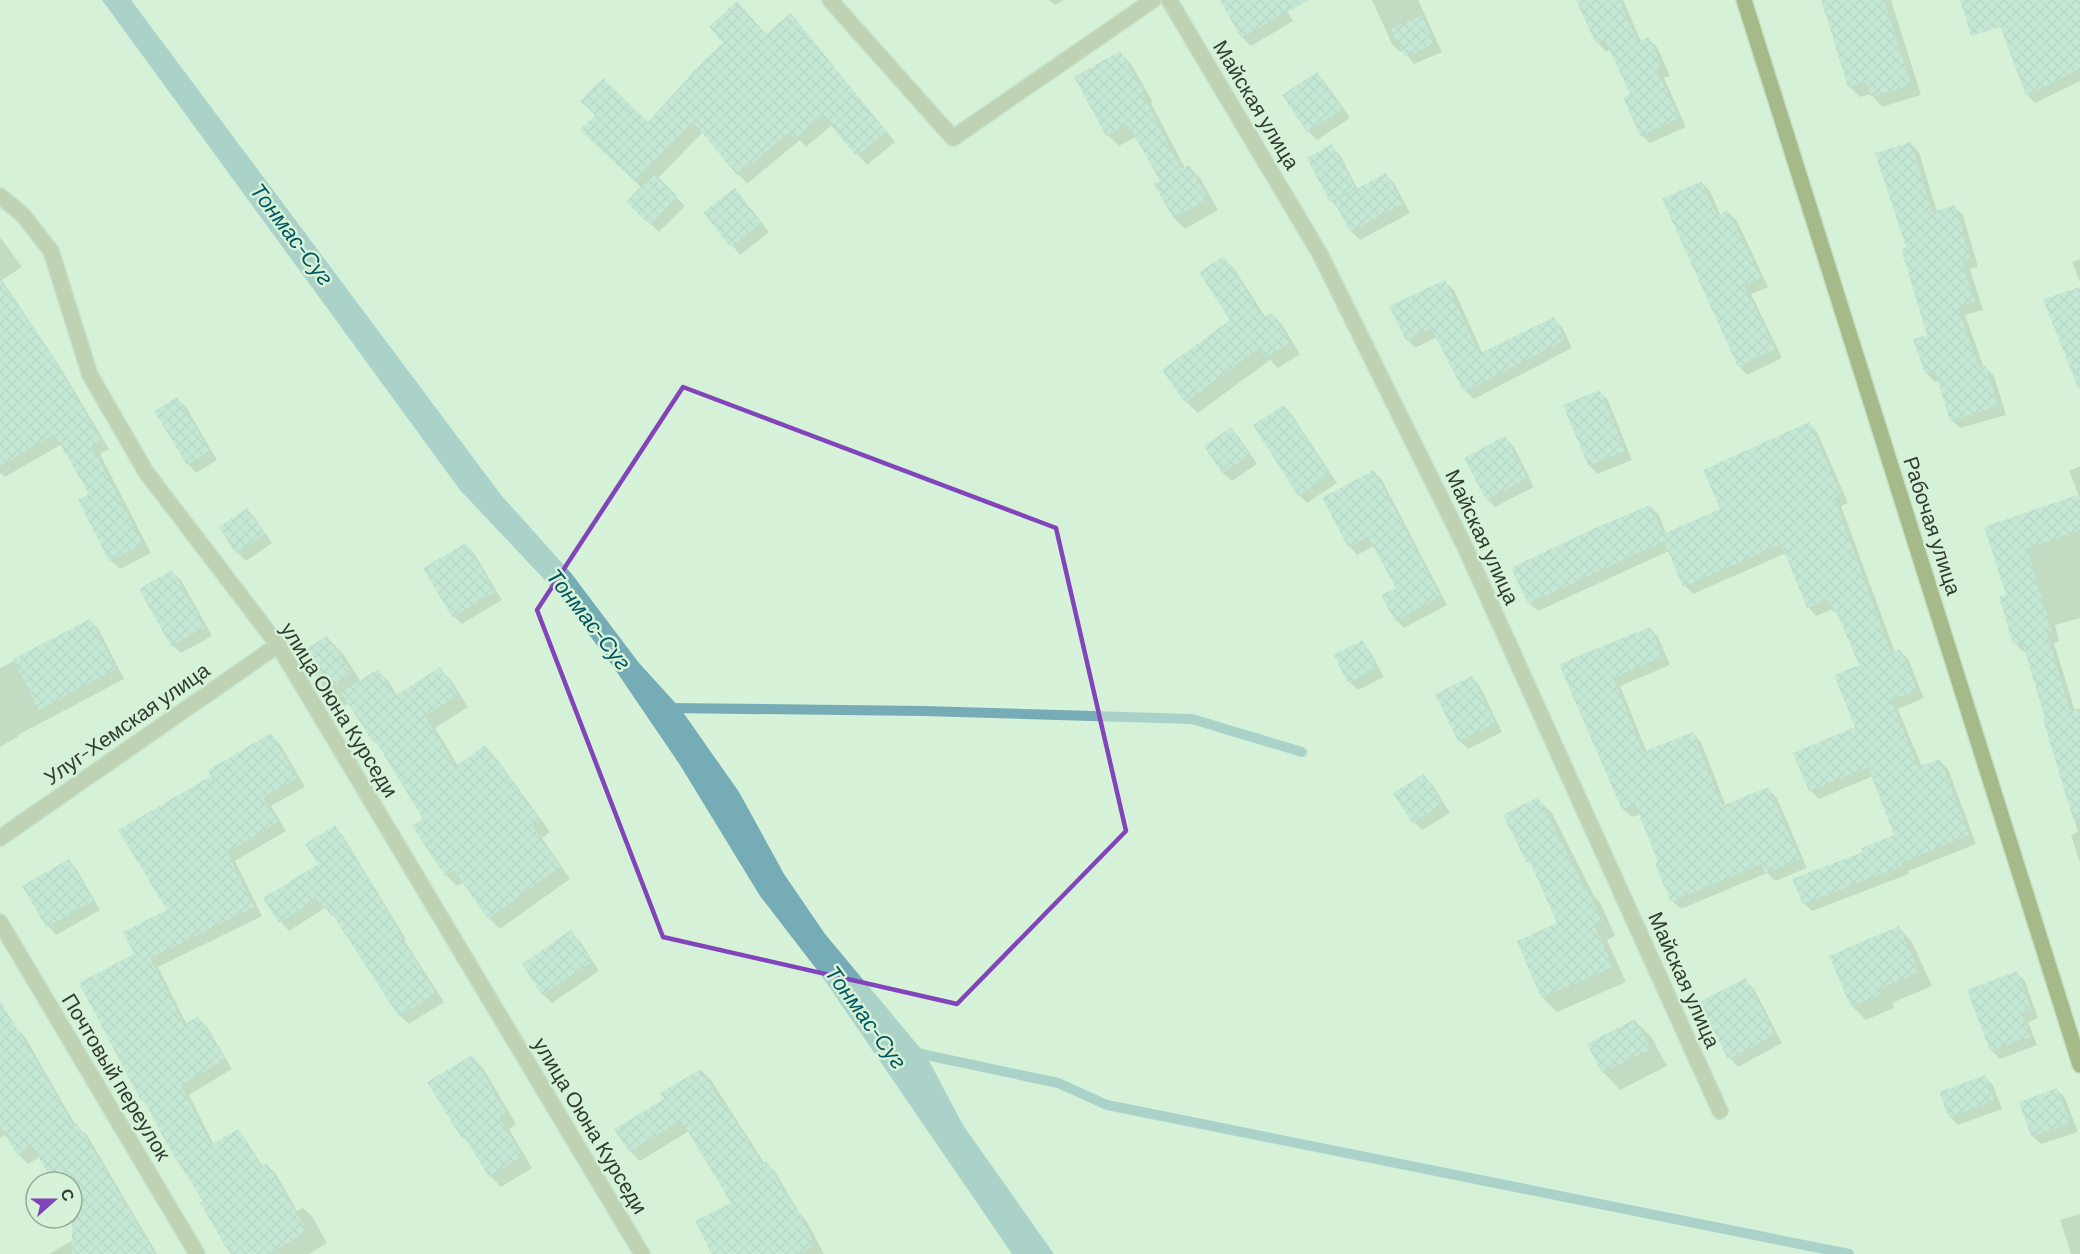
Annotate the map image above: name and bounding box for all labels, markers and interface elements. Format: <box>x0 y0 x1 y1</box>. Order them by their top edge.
street label: Майская улица <box>1209 35 1306 174</box>
water label: Тонмас-Суг <box>245 177 340 290</box>
street label: Рабочая улица <box>1899 453 1968 598</box>
street label: Майская улица <box>1441 465 1526 608</box>
water label: Тонмас-Суг <box>541 563 637 675</box>
street label: улица Оюна Курседи <box>276 617 404 801</box>
street label: Улуг-Хемская улица <box>39 656 214 789</box>
street label: Майская улица <box>1644 907 1727 1052</box>
water label: Тонмас-Суг <box>820 960 913 1074</box>
street label: Почтовый переулок <box>58 988 177 1165</box>
street label: улица Оюна Курседи <box>529 1032 654 1218</box>
north arrow <box>24 1170 84 1230</box>
text: С <box>58 1186 80 1204</box>

